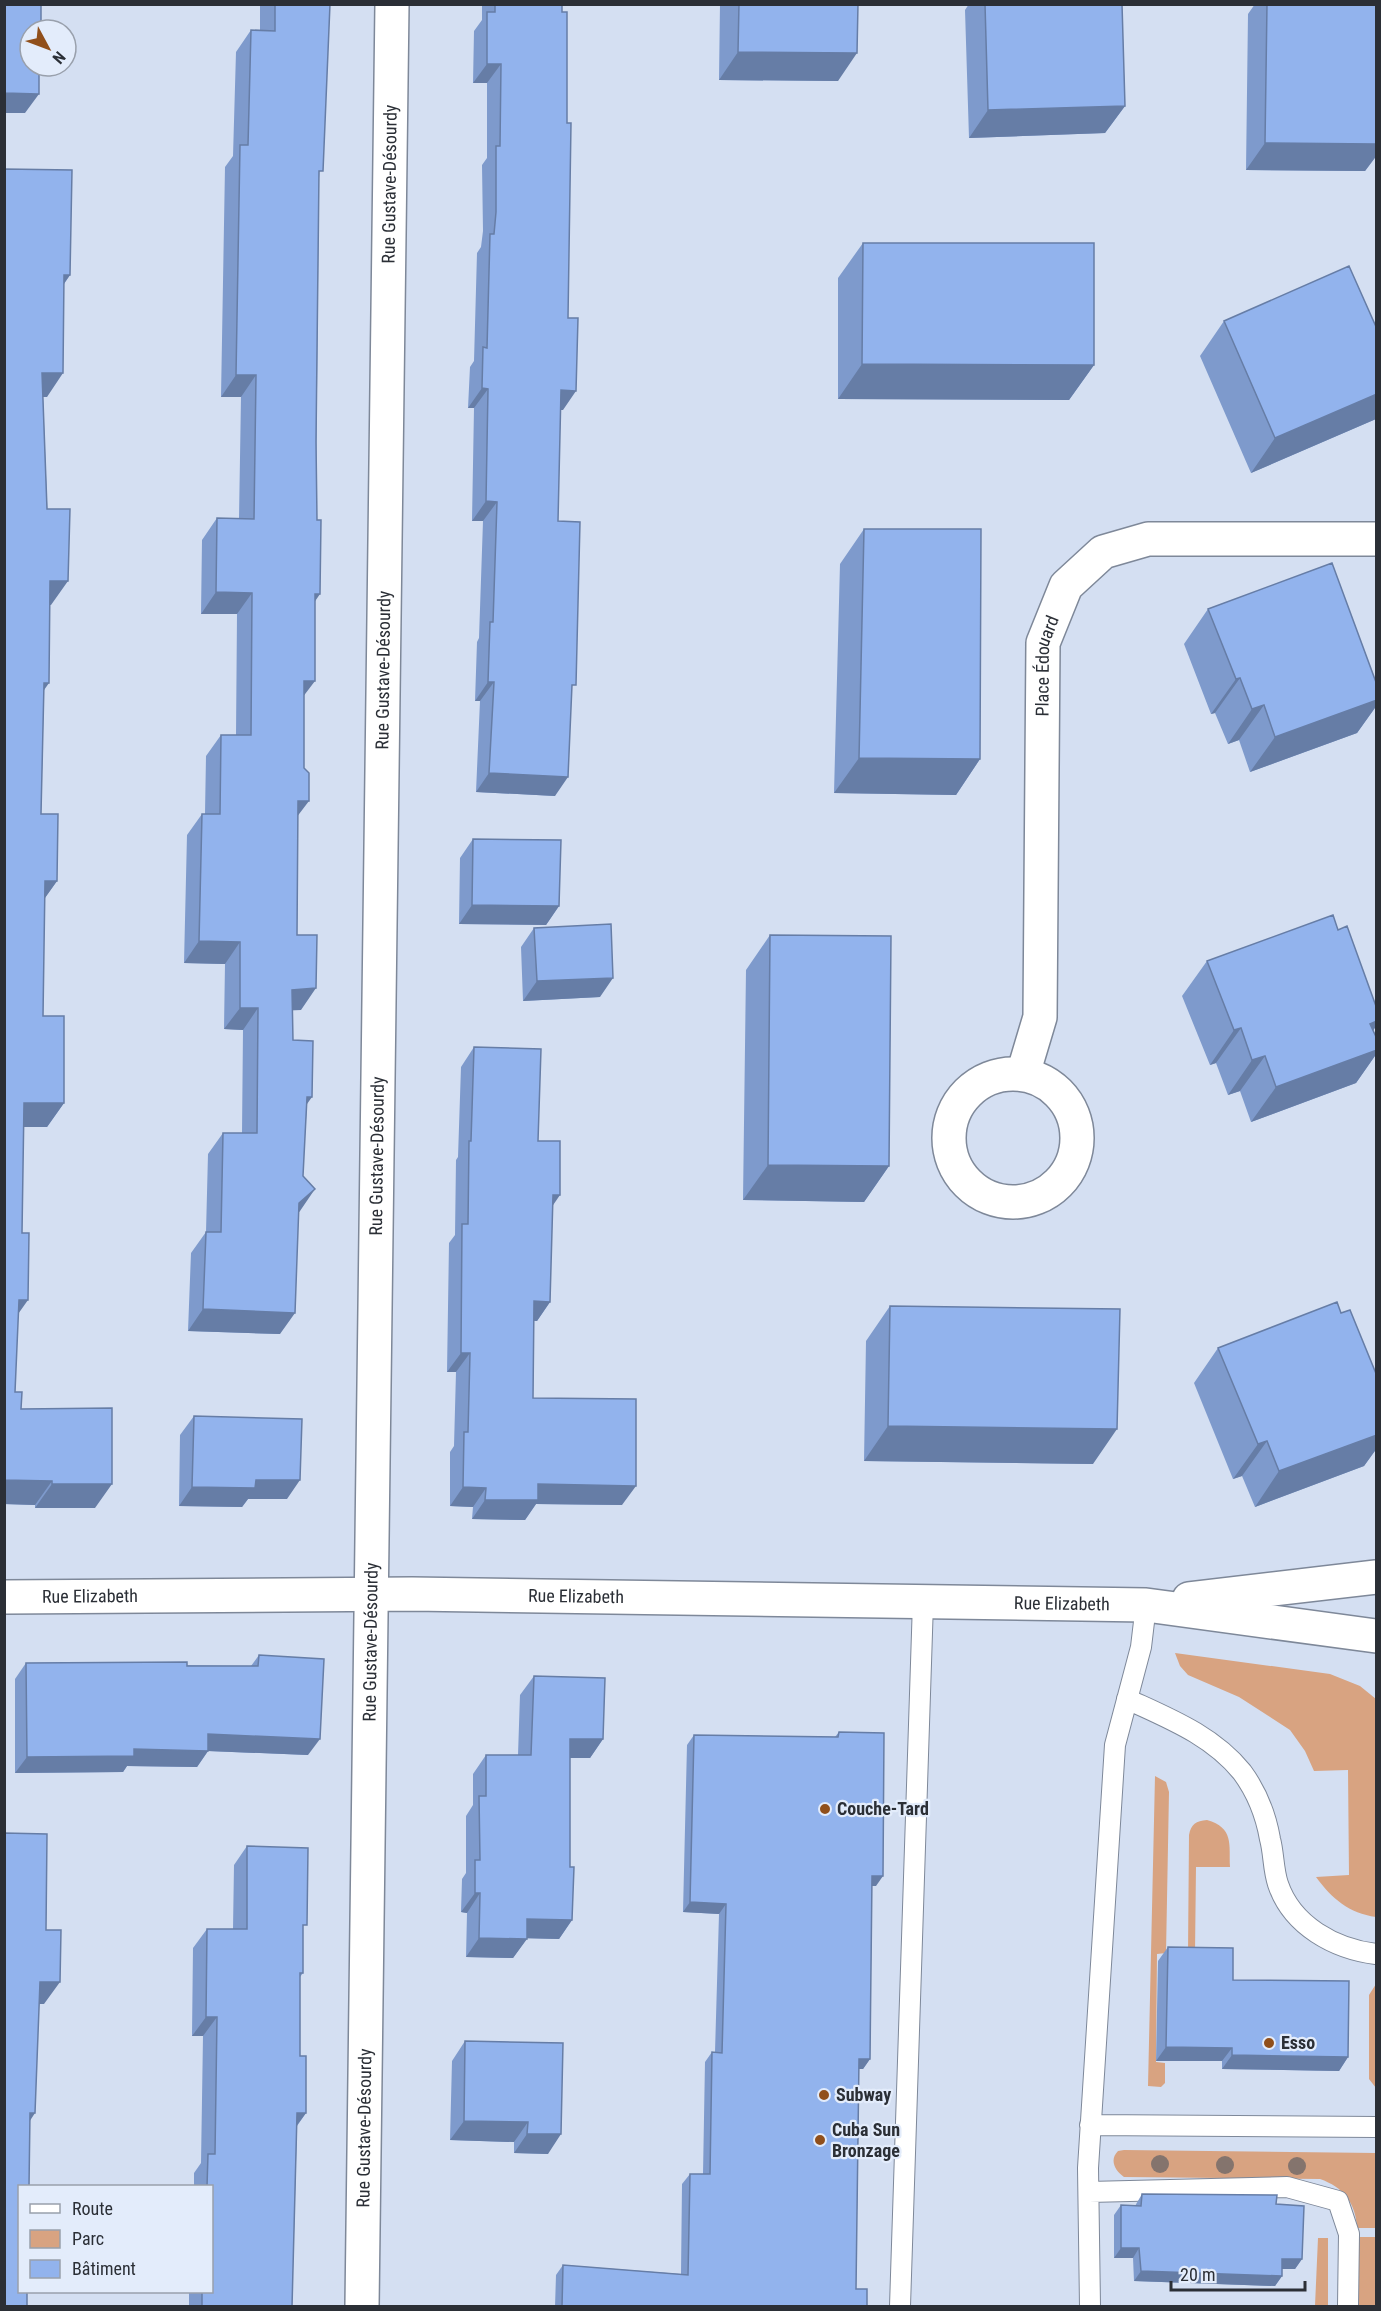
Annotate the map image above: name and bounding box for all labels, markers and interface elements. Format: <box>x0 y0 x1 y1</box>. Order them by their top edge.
north arrow <box>18 18 78 78</box>
text: N <box>49 48 69 67</box>
street label: Rue Gustave-Désourdy <box>378 104 401 264</box>
street label: Rue Gustave-Désourdy <box>371 590 394 750</box>
street label: Place Édouard <box>1031 612 1063 717</box>
street label: Rue Gustave-Désourdy <box>365 1076 388 1236</box>
street label: Rue Gustave-Désourdy <box>359 1562 382 1722</box>
street label: Rue Elizabeth <box>42 1585 138 1607</box>
street label: Rue Elizabeth <box>528 1585 624 1607</box>
street label: Rue Elizabeth <box>1014 1592 1110 1614</box>
place label: Couche-Tard <box>837 1798 929 1819</box>
marker: Couche-Tard <box>818 1802 832 1816</box>
place label: Esso <box>1281 2032 1315 2053</box>
marker: Esso <box>1262 2036 1276 2050</box>
street label: Rue Gustave-Désourdy <box>352 2048 375 2208</box>
place label: Subway <box>836 2084 891 2105</box>
marker: Subway <box>817 2088 831 2102</box>
place label: Cuba Sun Bronzage <box>832 2119 900 2161</box>
marker: Cuba Sun Bronzage <box>813 2133 827 2147</box>
legend <box>18 2185 213 2293</box>
text: Route <box>72 2198 113 2219</box>
text: Parc <box>72 2228 104 2249</box>
scale bar <box>1171 2254 1304 2292</box>
text: Bâtiment <box>72 2258 136 2279</box>
text: 20 m <box>1180 2264 1215 2285</box>

